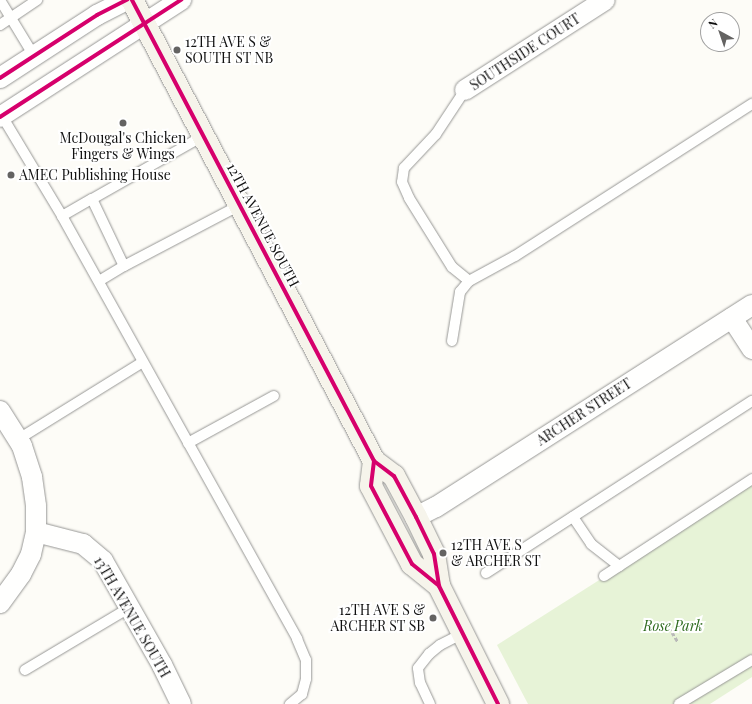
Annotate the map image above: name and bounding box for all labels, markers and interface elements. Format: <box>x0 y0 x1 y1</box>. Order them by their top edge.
street label: SOUTHSIDE COURT <box>467 10 583 94</box>
north arrow <box>700 12 740 52</box>
text: N <box>705 15 720 31</box>
place label: 12TH AVE S & SOUTH ST NB <box>185 34 274 66</box>
marker: 12TH AVE S & SOUTH ST NB <box>172 45 182 55</box>
marker: McDougal's Chicken Fingers & Wings <box>118 118 128 128</box>
place label: McDougal's Chicken Fingers & Wings <box>60 130 186 162</box>
street label: 12TH AVENUE SOUTH <box>223 160 303 290</box>
place label: AMEC Publishing House <box>19 167 171 183</box>
marker: AMEC Publishing House <box>6 170 16 180</box>
street label: ARCHER STREET <box>533 375 635 449</box>
place label: 12TH AVE S & ARCHER ST <box>451 537 541 570</box>
marker: 12TH AVE S & ARCHER ST <box>438 548 448 558</box>
street label: 13TH AVENUE SOUTH <box>90 553 174 681</box>
place label: 12TH AVE S & ARCHER ST SB <box>330 602 425 634</box>
marker: 12TH AVE S & ARCHER ST SB <box>428 613 438 623</box>
park label: Rose Park <box>643 618 703 634</box>

